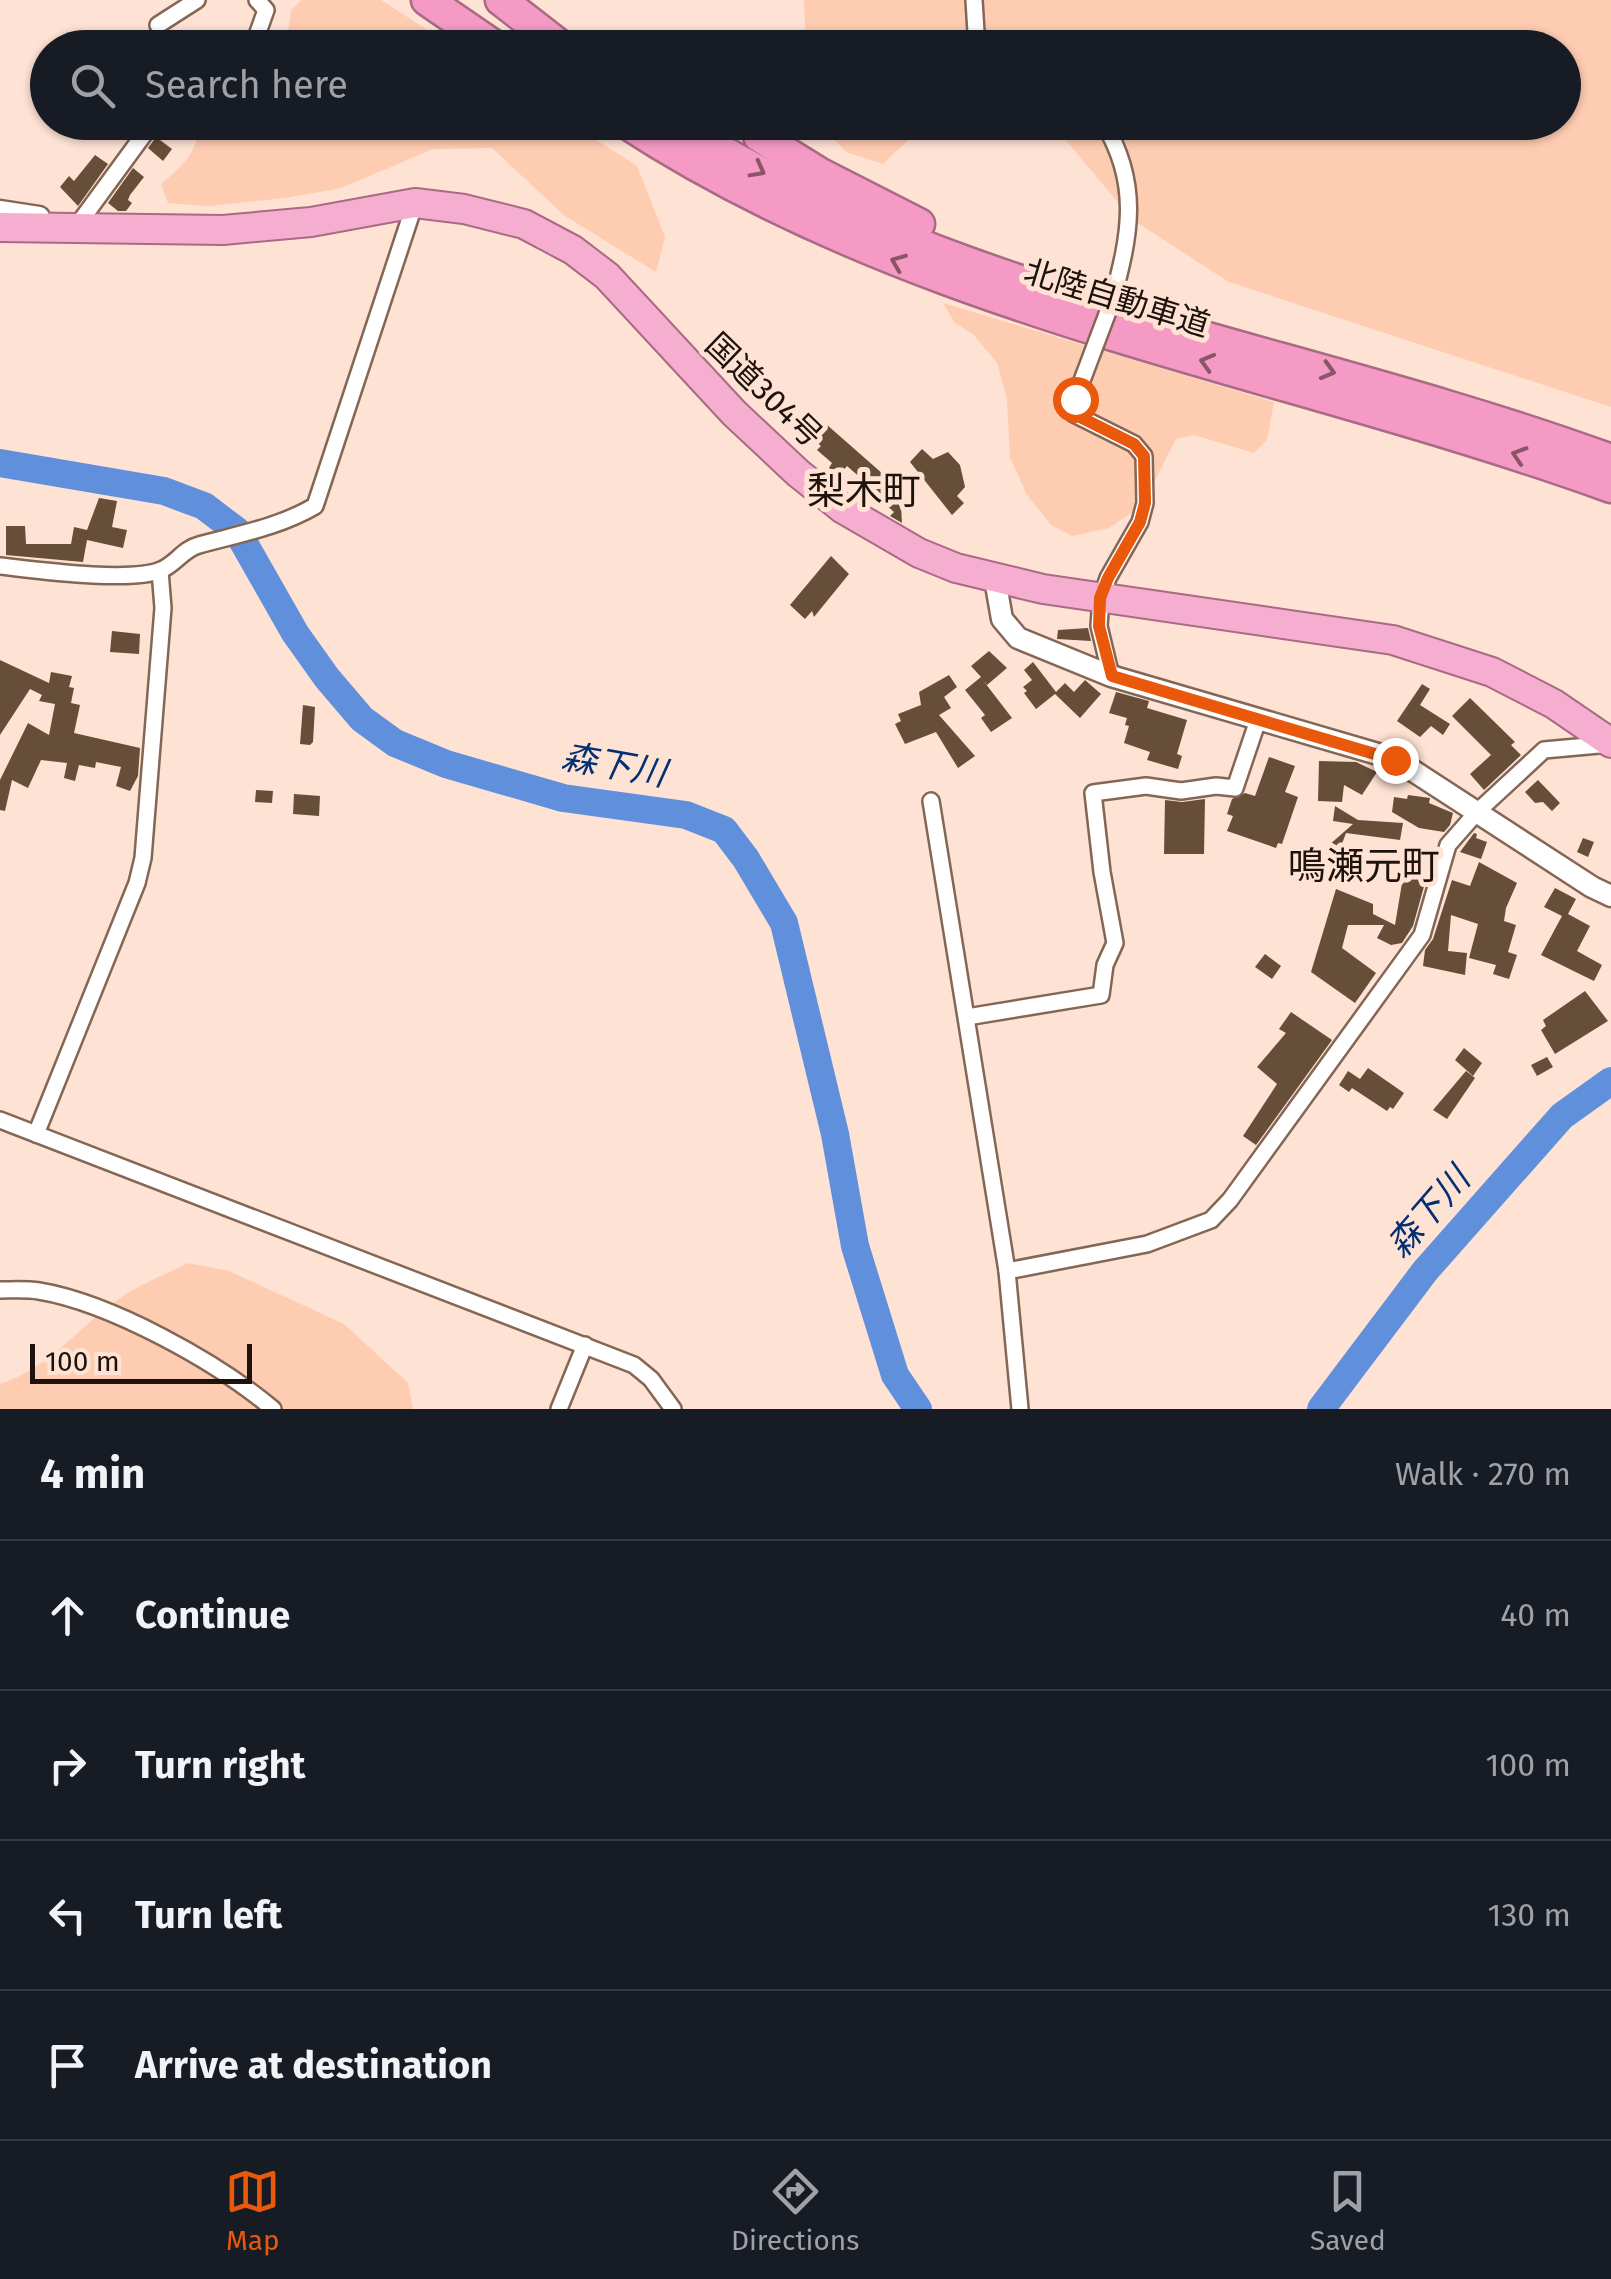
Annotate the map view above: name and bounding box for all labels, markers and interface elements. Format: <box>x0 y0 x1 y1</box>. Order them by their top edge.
search box <box>30 30 1581 140</box>
icon: search <box>65 58 120 113</box>
text: Search here <box>145 62 348 108</box>
one-way arrow <box>748 158 766 178</box>
street label: 北陸自動車道 <box>1020 252 1214 344</box>
one-way arrow <box>891 253 908 273</box>
street label: 国道304号 <box>698 325 830 455</box>
one-way arrow <box>1199 353 1217 374</box>
one-way arrow <box>1319 359 1336 380</box>
route start <box>1053 377 1099 423</box>
one-way arrow <box>1511 447 1528 467</box>
district label: 梨木町 <box>807 468 921 514</box>
water label: 森下川 <box>559 735 673 795</box>
route end <box>1373 738 1419 784</box>
district label: 鳴瀬元町 <box>1288 843 1440 889</box>
water label: 森下川 <box>1378 1156 1481 1265</box>
scale bar <box>30 1339 252 1384</box>
text: 100 m <box>45 1345 120 1378</box>
text: 4 min <box>40 1449 145 1499</box>
text: Walk · 270 m <box>1395 1455 1571 1493</box>
icon: ahead <box>40 1588 95 1643</box>
text: Continue <box>135 1592 290 1638</box>
text: 40 m <box>1500 1596 1571 1634</box>
icon: right <box>40 1738 95 1793</box>
text: Turn right <box>135 1742 305 1788</box>
text: 100 m <box>1486 1746 1571 1784</box>
icon: left <box>40 1888 95 1943</box>
text: Turn left <box>135 1892 282 1938</box>
text: 130 m <box>1487 1896 1571 1934</box>
icon: arrive <box>40 2038 95 2093</box>
text: Arrive at destination <box>135 2042 492 2088</box>
tab: Map <box>225 2164 280 2257</box>
tab: Directions <box>731 2164 859 2257</box>
tab: Saved <box>1310 2164 1386 2257</box>

